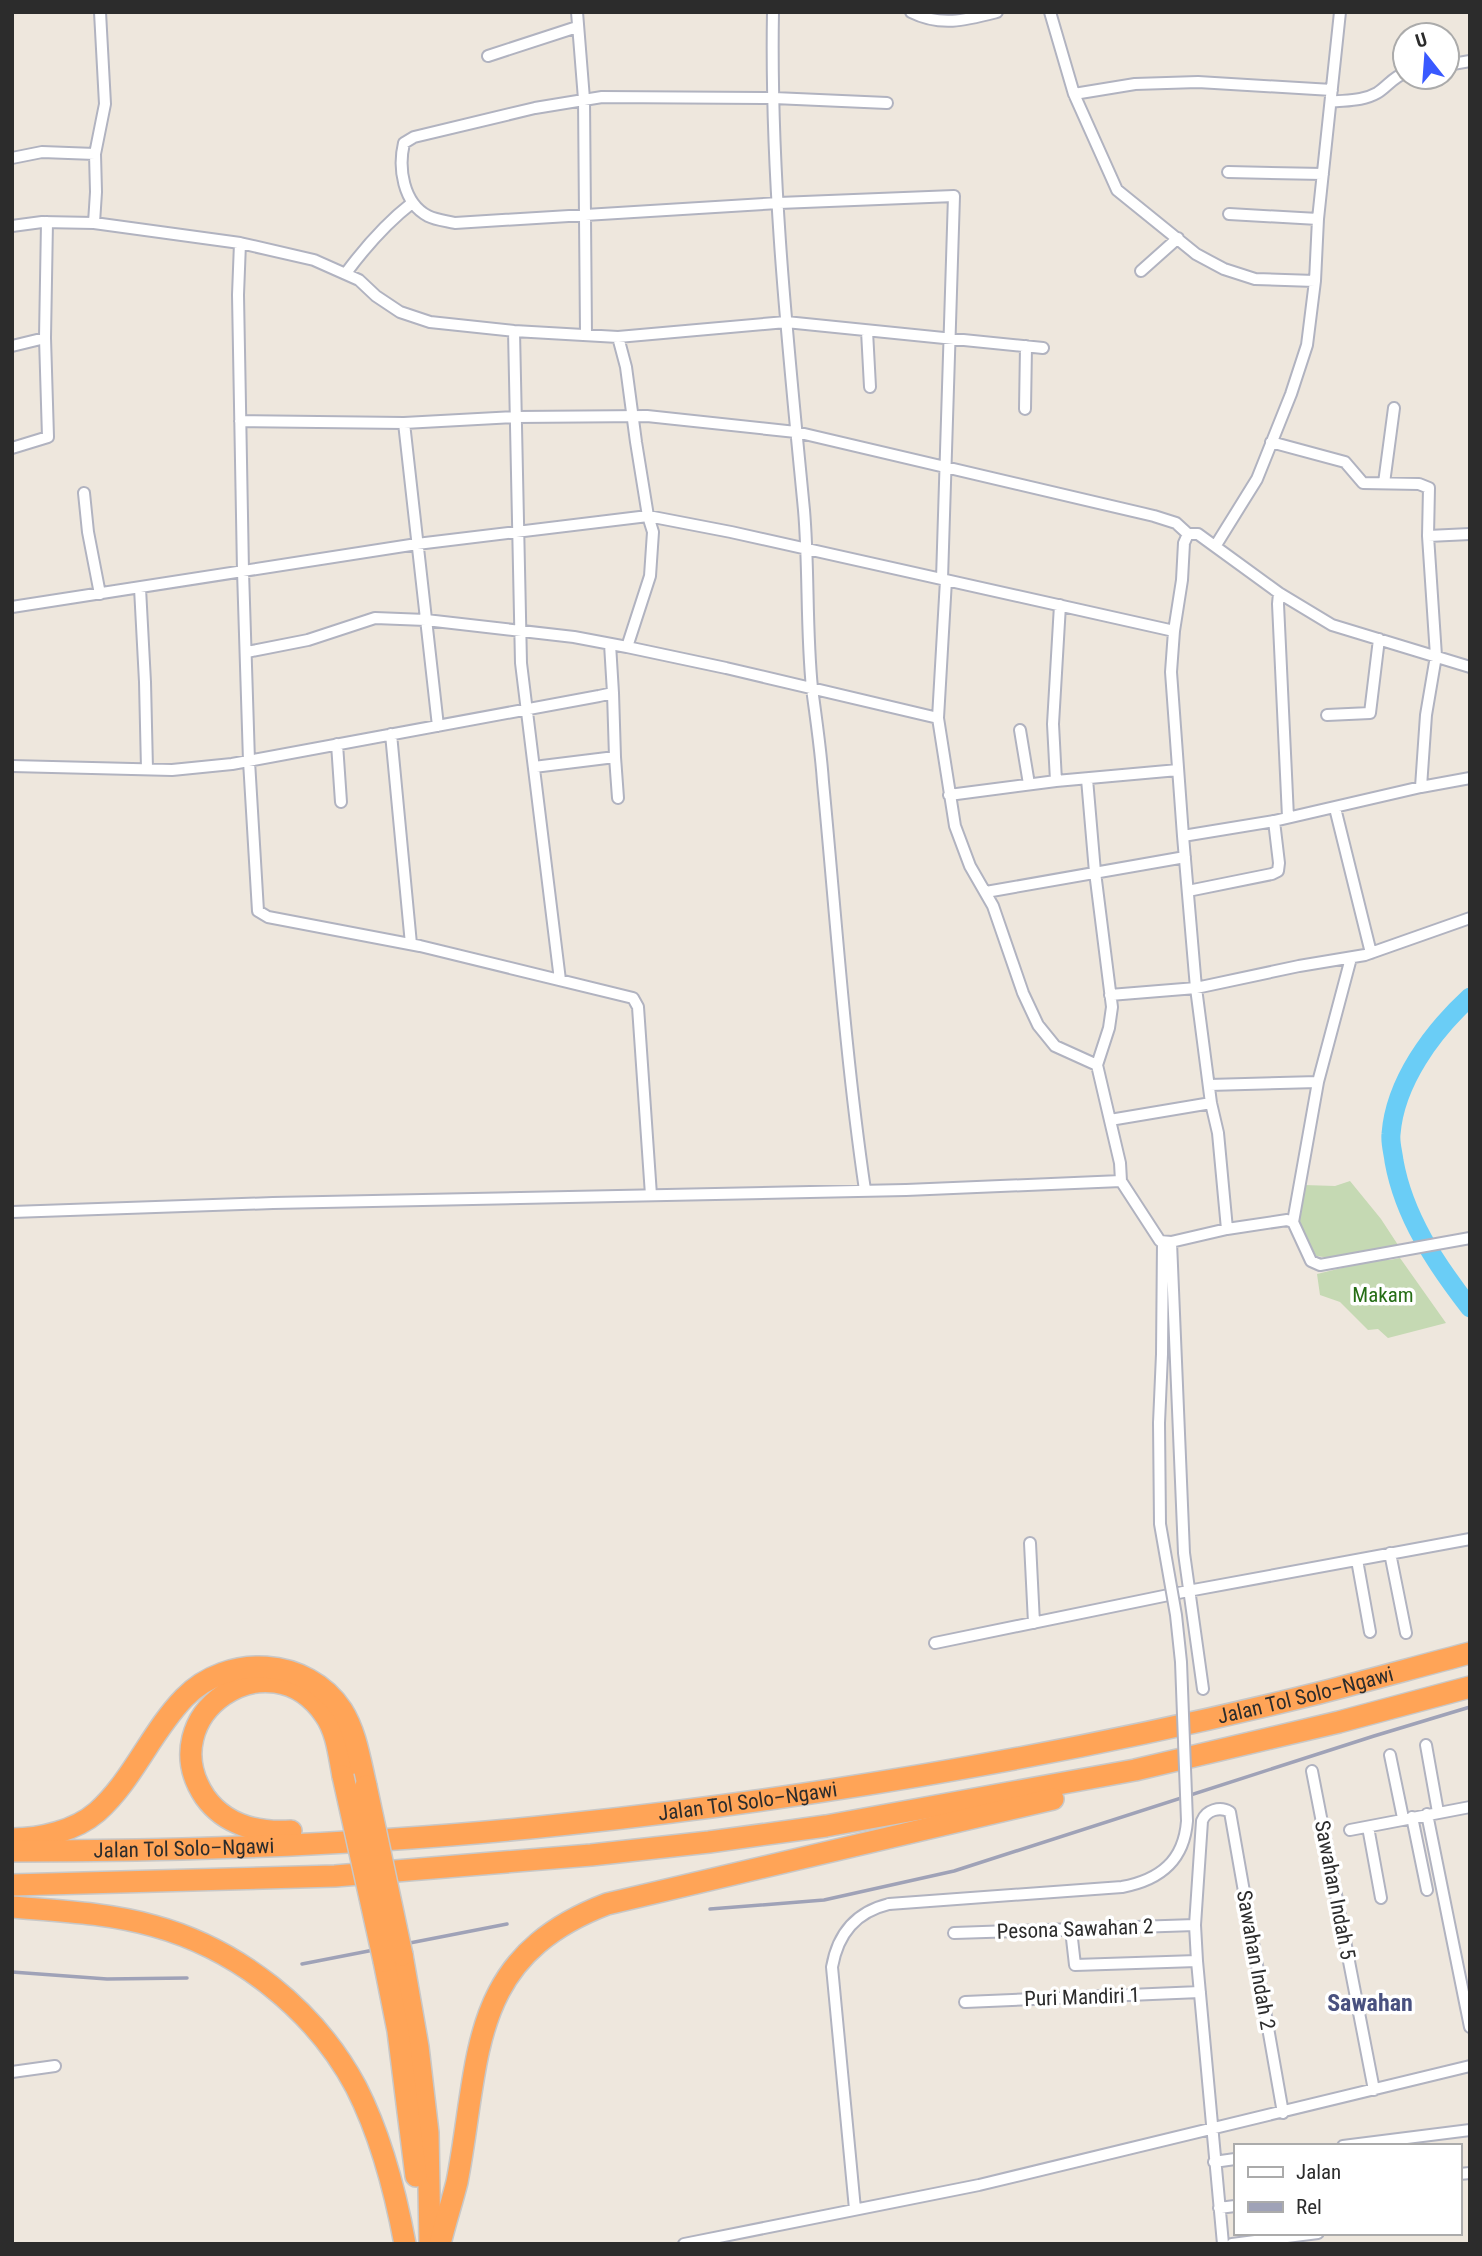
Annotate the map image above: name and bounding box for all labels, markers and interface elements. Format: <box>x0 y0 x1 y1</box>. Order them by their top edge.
north arrow <box>1391 21 1461 91</box>
text: U <box>1413 28 1430 53</box>
park label: Makam <box>1352 1283 1414 1307</box>
street label: Jalan Tol Solo–Ngawi <box>1215 1662 1396 1729</box>
street label: Jalan Tol Solo–Ngawi <box>657 1777 839 1826</box>
street label: Sawahan Indah 5 <box>1310 1818 1360 1962</box>
street label: Jalan Tol Solo–Ngawi <box>93 1834 275 1863</box>
street label: Sawahan Indah 2 <box>1232 1888 1280 2032</box>
street label: Pesona Sawahan 2 <box>996 1914 1154 1944</box>
street label: Puri Mandiri 1 <box>1024 1983 1140 2011</box>
district label: Sawahan <box>1327 1989 1413 2017</box>
legend <box>1234 2144 1461 2235</box>
text: Jalan <box>1296 2160 1341 2184</box>
text: Rel <box>1296 2195 1322 2219</box>

